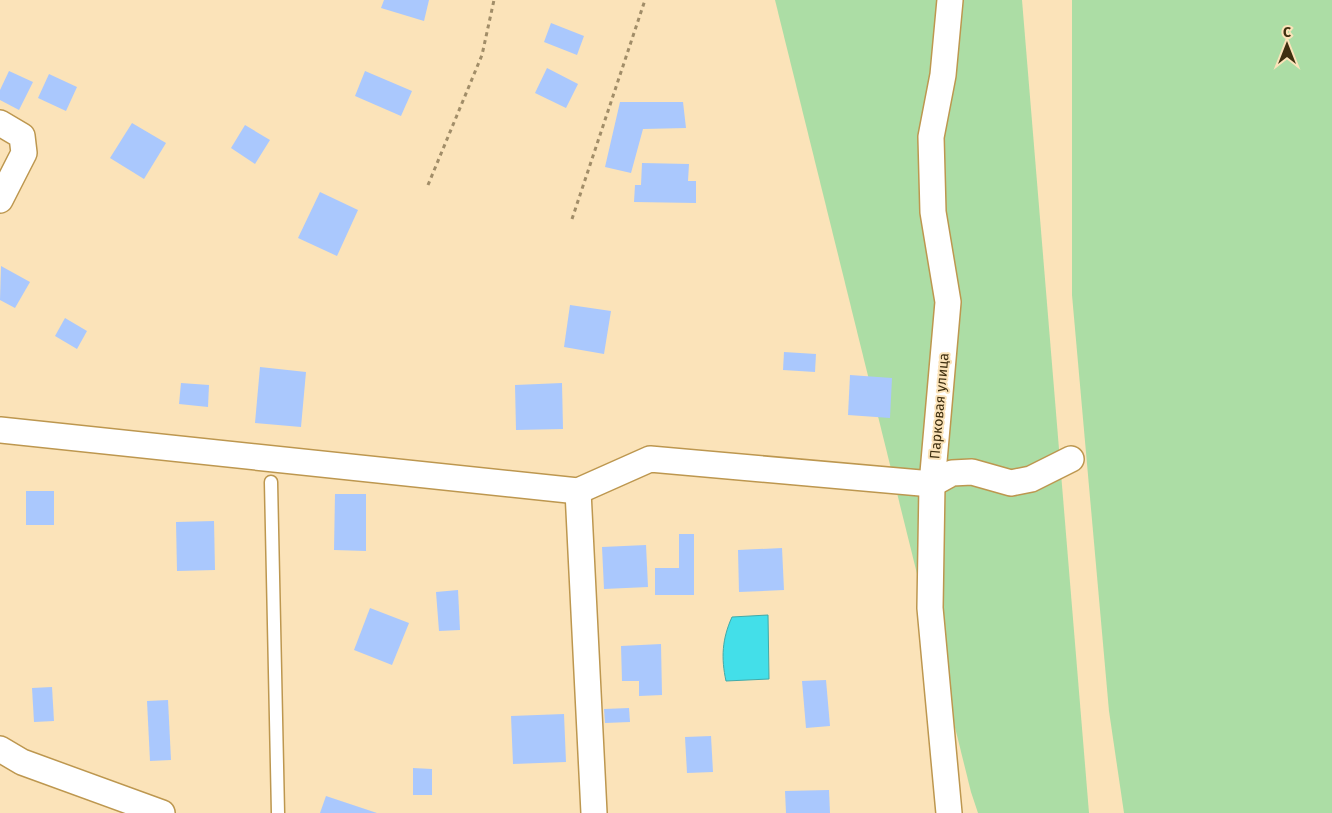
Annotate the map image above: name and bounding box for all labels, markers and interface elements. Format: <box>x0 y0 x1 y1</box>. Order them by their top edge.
north arrow <box>1262 20 1312 70</box>
text: С <box>1283 24 1291 41</box>
street label: Парковая улица <box>926 352 953 460</box>

